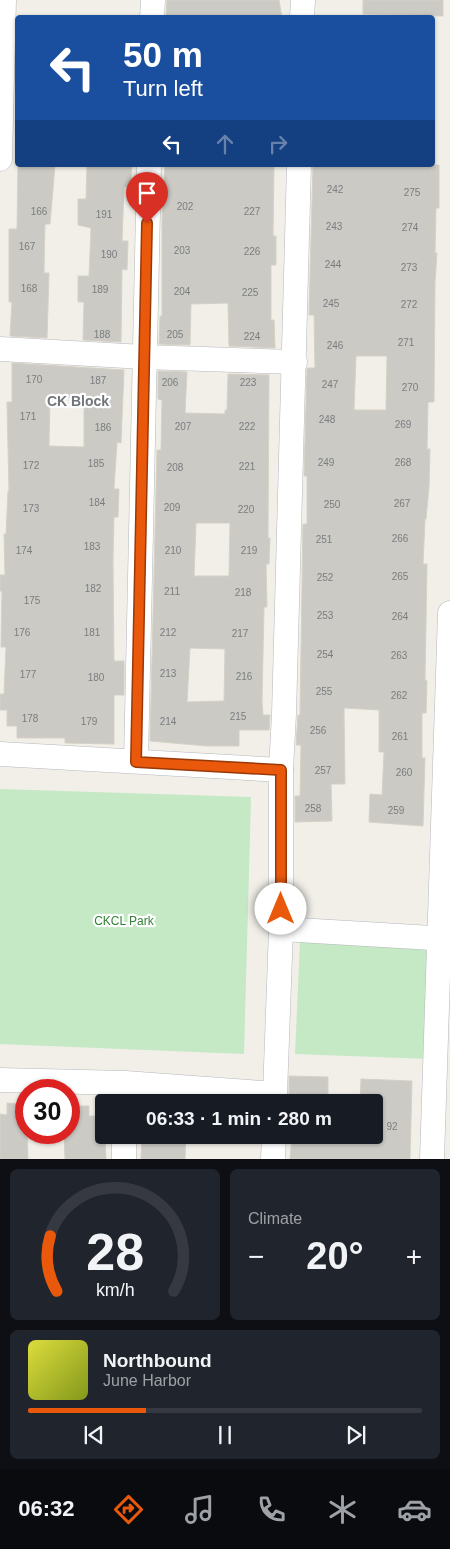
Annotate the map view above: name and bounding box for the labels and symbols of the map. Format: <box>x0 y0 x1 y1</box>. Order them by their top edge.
pin <box>126 172 168 223</box>
house number: 242 <box>327 184 344 195</box>
house number: 275 <box>404 187 421 198</box>
house number: 202 <box>177 201 194 212</box>
house number: 166 <box>31 206 48 217</box>
house number: 227 <box>244 206 261 217</box>
house number: 191 <box>96 209 113 220</box>
house number: 243 <box>326 221 343 232</box>
house number: 274 <box>402 222 419 233</box>
house number: 167 <box>19 241 36 252</box>
house number: 203 <box>174 245 191 256</box>
house number: 226 <box>244 246 261 257</box>
house number: 190 <box>101 249 118 260</box>
house number: 244 <box>325 259 342 270</box>
house number: 273 <box>401 262 418 273</box>
house number: 168 <box>21 283 38 294</box>
house number: 189 <box>92 284 109 295</box>
house number: 204 <box>174 286 191 297</box>
house number: 225 <box>242 287 259 298</box>
house number: 245 <box>323 298 340 309</box>
house number: 272 <box>401 299 418 310</box>
house number: 188 <box>94 329 111 340</box>
house number: 205 <box>167 329 184 340</box>
house number: 224 <box>244 331 261 342</box>
house number: 271 <box>398 337 415 348</box>
house number: 246 <box>327 340 344 351</box>
house number: 170 <box>26 374 43 385</box>
house number: 187 <box>90 375 107 386</box>
house number: 206 <box>162 377 179 388</box>
house number: 223 <box>240 377 257 388</box>
house number: 247 <box>322 379 339 390</box>
house number: 270 <box>402 382 419 393</box>
district label: CK Block <box>47 393 109 409</box>
house number: 171 <box>20 411 37 422</box>
house number: 248 <box>319 414 336 425</box>
house number: 269 <box>395 419 412 430</box>
house number: 207 <box>175 421 192 432</box>
house number: 222 <box>239 421 256 432</box>
house number: 186 <box>95 422 112 433</box>
house number: 249 <box>318 457 335 468</box>
house number: 268 <box>395 457 412 468</box>
house number: 185 <box>88 458 105 469</box>
house number: 172 <box>23 460 40 471</box>
house number: 221 <box>239 461 256 472</box>
house number: 208 <box>167 462 184 473</box>
house number: 184 <box>89 497 106 508</box>
house number: 267 <box>394 498 411 509</box>
house number: 250 <box>324 499 341 510</box>
house number: 209 <box>164 502 181 513</box>
house number: 173 <box>23 503 40 514</box>
house number: 220 <box>238 504 255 515</box>
house number: 266 <box>392 533 409 544</box>
house number: 251 <box>316 534 333 545</box>
house number: 183 <box>84 541 101 552</box>
house number: 174 <box>16 545 33 556</box>
house number: 210 <box>165 545 182 556</box>
house number: 219 <box>241 545 258 556</box>
house number: 265 <box>392 571 409 582</box>
house number: 252 <box>317 572 334 583</box>
house number: 182 <box>85 583 102 594</box>
house number: 211 <box>164 586 180 597</box>
house number: 218 <box>235 587 252 598</box>
house number: 175 <box>24 595 41 606</box>
house number: 253 <box>317 610 334 621</box>
house number: 264 <box>392 611 409 622</box>
house number: 176 <box>14 627 31 638</box>
house number: 181 <box>84 627 101 638</box>
house number: 212 <box>160 627 177 638</box>
house number: 217 <box>232 628 249 639</box>
house number: 254 <box>317 649 334 660</box>
house number: 263 <box>391 650 408 661</box>
house number: 213 <box>160 668 177 679</box>
house number: 177 <box>20 669 37 680</box>
house number: 216 <box>236 671 253 682</box>
house number: 180 <box>88 672 105 683</box>
house number: 255 <box>316 686 333 697</box>
house number: 262 <box>391 690 408 701</box>
house number: 215 <box>230 711 247 722</box>
house number: 178 <box>22 713 39 724</box>
house number: 179 <box>81 716 98 727</box>
house number: 214 <box>160 716 177 727</box>
house number: 256 <box>310 725 327 736</box>
house number: 261 <box>392 731 409 742</box>
house number: 257 <box>315 765 332 776</box>
house number: 260 <box>396 767 413 778</box>
house number: 258 <box>305 803 322 814</box>
house number: 259 <box>388 805 405 816</box>
position arrow <box>254 882 306 934</box>
park label: CKCL Park <box>94 914 155 928</box>
speed limit sign: 30 <box>15 1079 80 1144</box>
house number: 92 <box>386 1121 398 1132</box>

